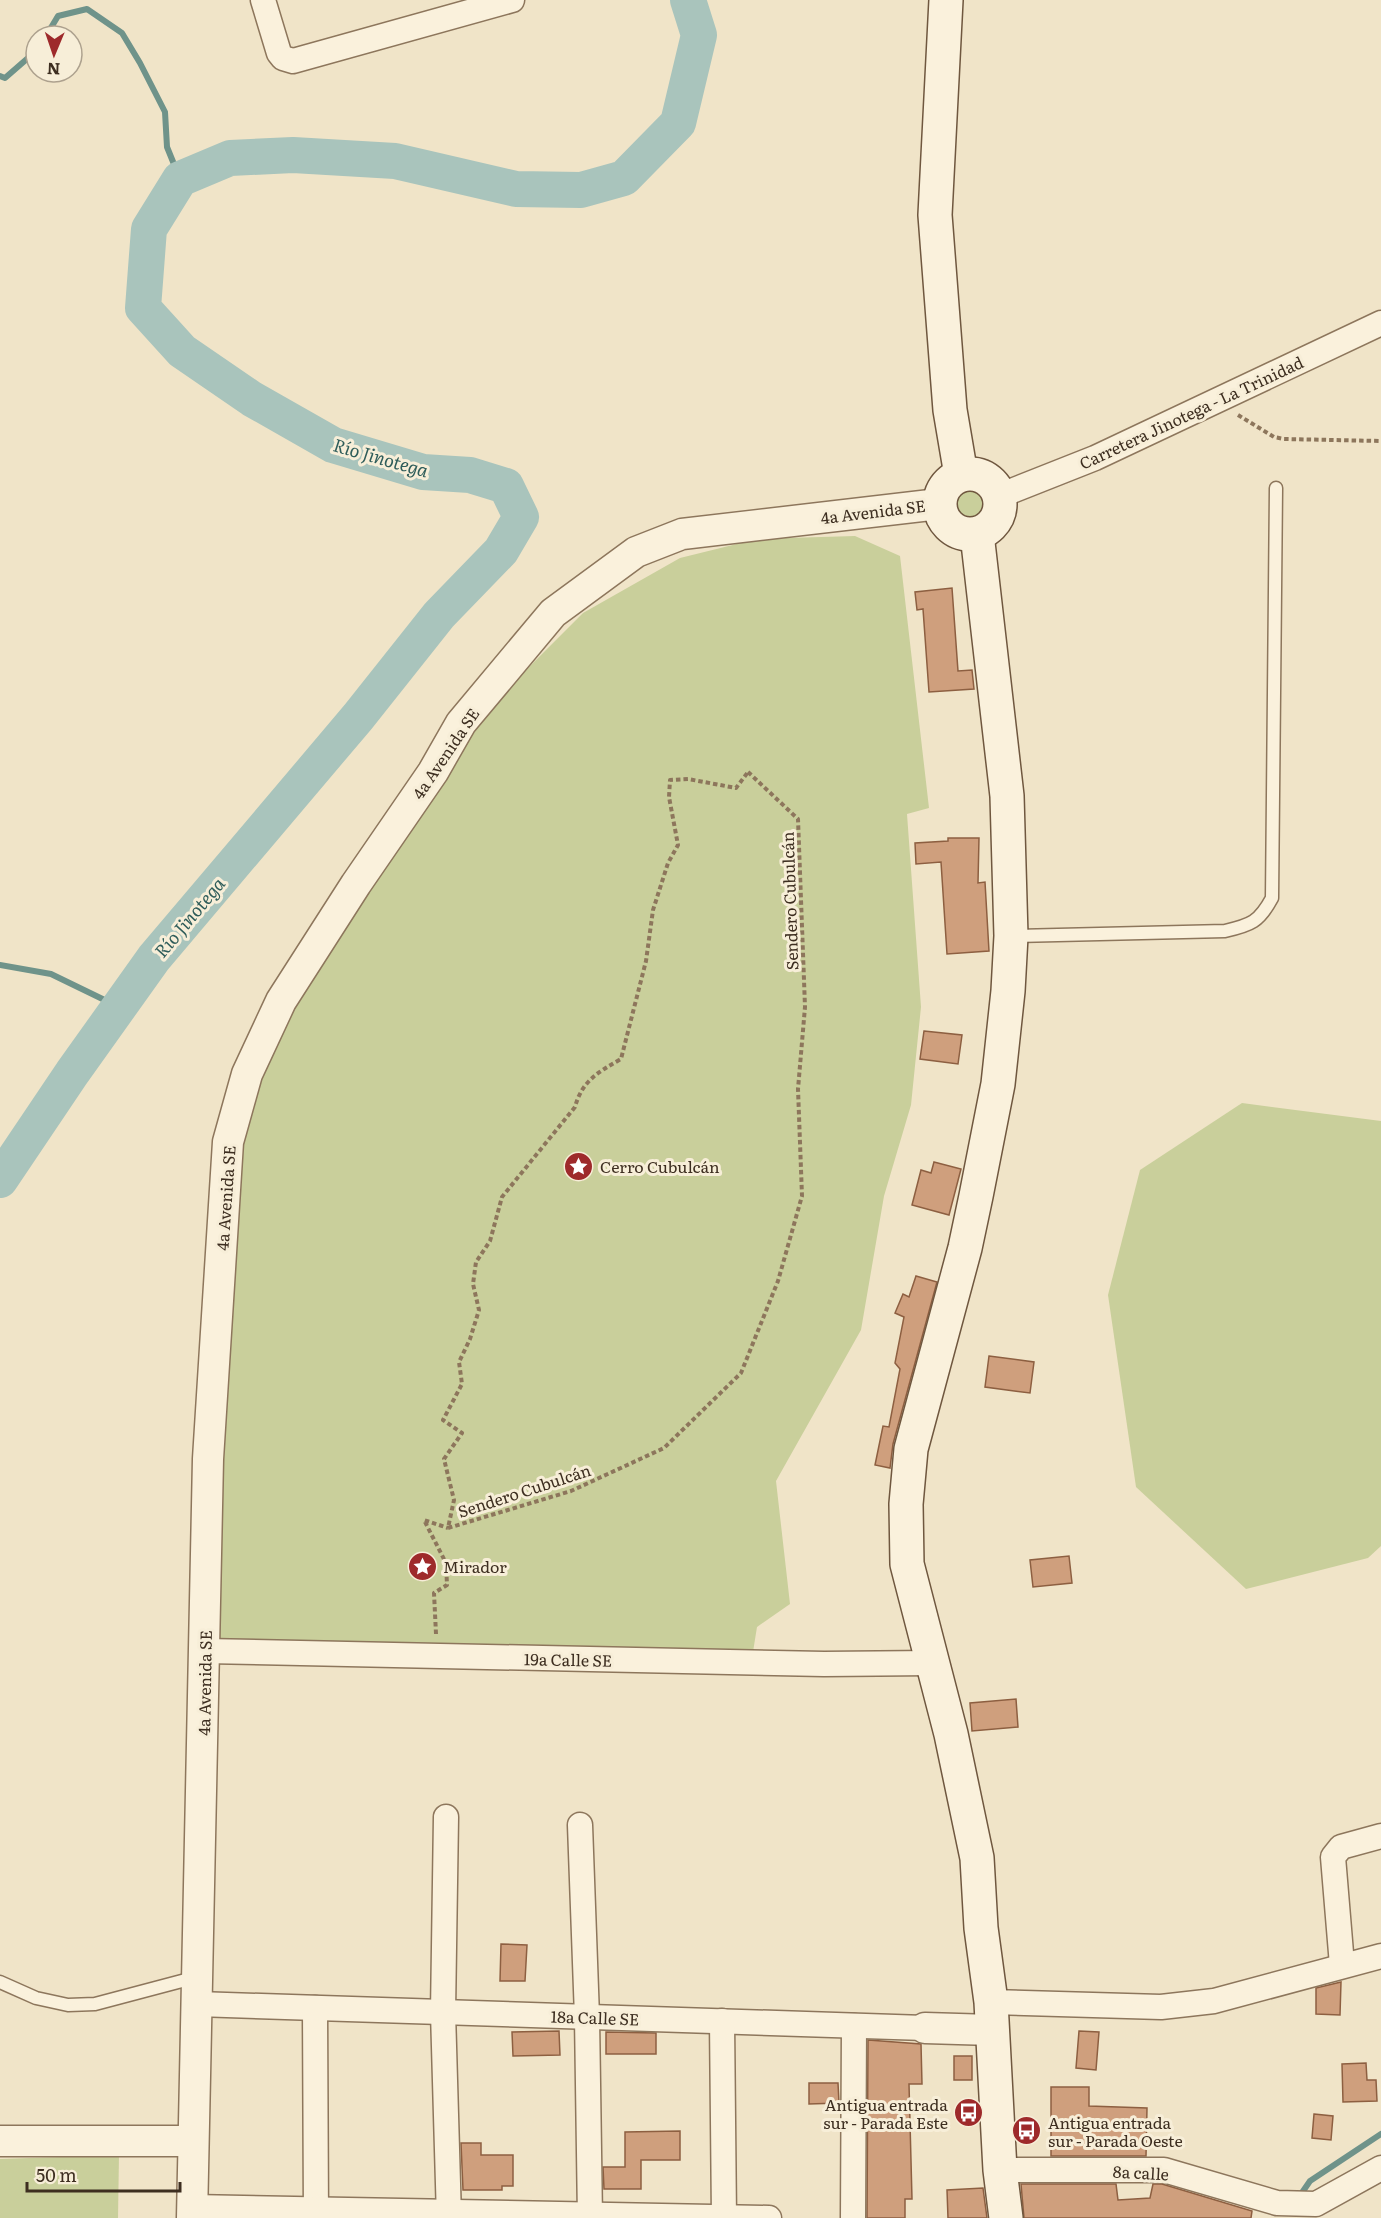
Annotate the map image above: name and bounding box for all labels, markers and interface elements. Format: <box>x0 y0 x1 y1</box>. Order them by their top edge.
north arrow <box>24 24 84 84</box>
text: N <box>46 58 61 82</box>
street label: Carretera Jinotega - La Trinidad <box>1075 349 1307 475</box>
water label: Río Jinotega <box>330 431 432 484</box>
street label: 4a Avenida SE <box>819 493 927 529</box>
street label: 4a Avenida SE <box>406 703 484 803</box>
street label: Sendero Cubulcán <box>775 831 803 971</box>
water label: Río Jinotega <box>147 870 231 963</box>
street label: 4a Avenida SE <box>209 1145 241 1251</box>
place icon: Cerro Cubulcán <box>563 1150 595 1182</box>
place label: Cerro Cubulcán <box>600 1154 720 1178</box>
street label: Sendero Cubulcán <box>454 1457 594 1523</box>
place icon: Mirador <box>406 1550 438 1582</box>
place label: Mirador <box>443 1554 507 1578</box>
street label: 4a Avenida SE <box>191 1630 217 1736</box>
street label: 19a Calle SE <box>524 1646 612 1672</box>
street label: 18a Calle SE <box>550 2003 640 2031</box>
place label: Antigua entrada sur - Parada Este <box>823 2092 948 2134</box>
bus stop icon: Antigua entrada sur - Parada Este <box>953 2097 985 2129</box>
place label: Antigua entrada sur - Parada Oeste <box>1048 2110 1183 2152</box>
bus stop icon: Antigua entrada sur - Parada Oeste <box>1011 2115 1043 2147</box>
scale bar <box>27 2155 180 2193</box>
street label: 8a calle <box>1112 2159 1170 2185</box>
text: 50 m <box>36 2161 77 2188</box>

